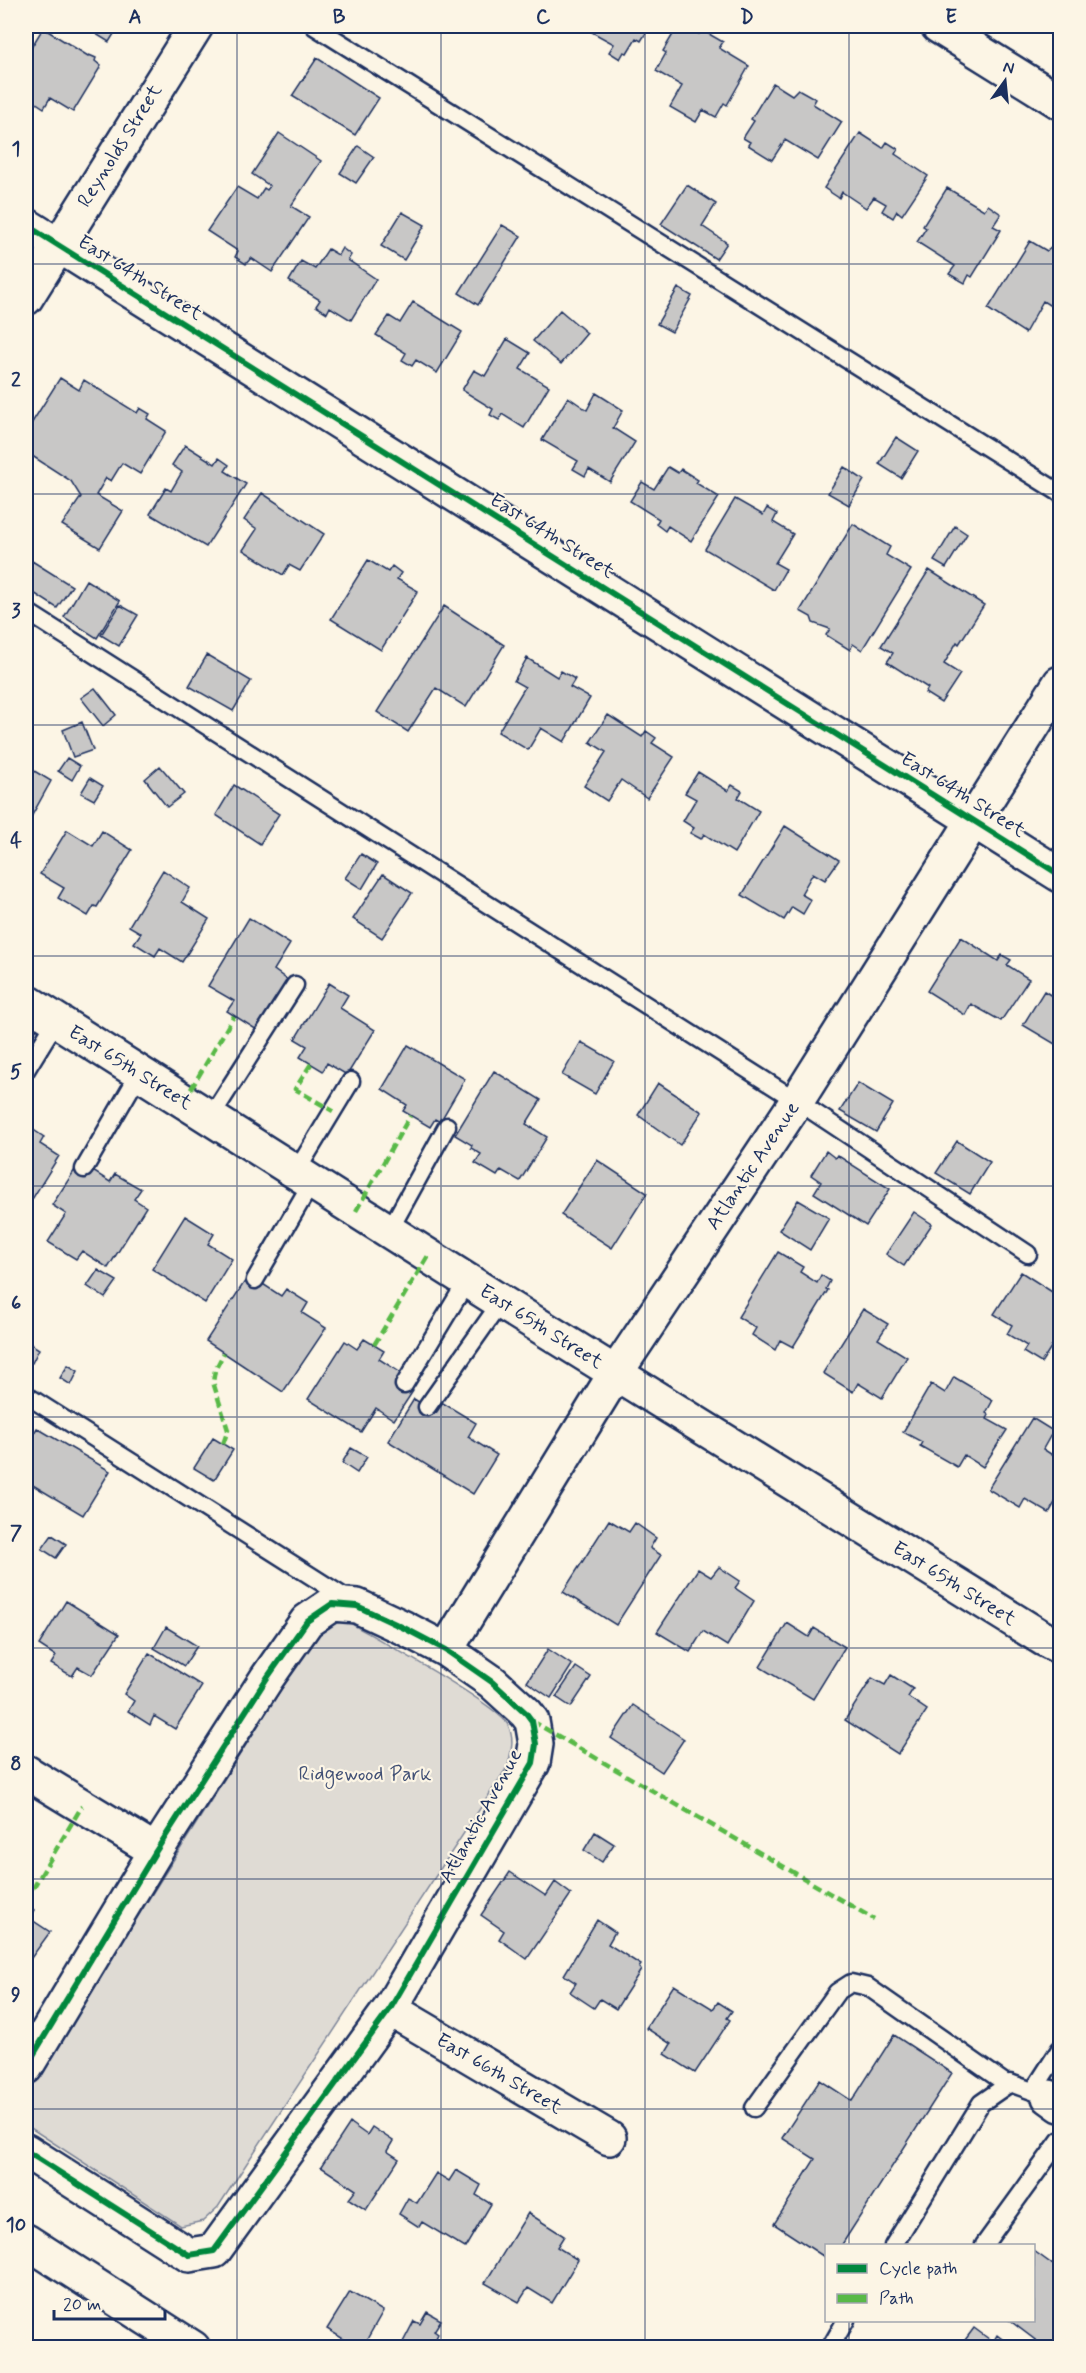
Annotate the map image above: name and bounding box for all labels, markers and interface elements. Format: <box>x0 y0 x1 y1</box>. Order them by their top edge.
text: A <box>128 4 142 31</box>
text: B <box>333 4 346 31</box>
text: C <box>536 4 551 31</box>
text: D <box>740 4 754 31</box>
text: E <box>945 4 957 31</box>
north arrow <box>975 51 1035 111</box>
text: N <box>1001 56 1016 79</box>
street label: Reynolds Street <box>71 79 169 213</box>
text: 1 <box>12 136 20 163</box>
street label: East 64th Street <box>72 229 208 327</box>
text: 2 <box>11 367 21 394</box>
street label: East 64th Street <box>484 487 620 585</box>
text: 3 <box>11 598 21 625</box>
street label: East 64th Street <box>895 746 1031 844</box>
text: 4 <box>10 828 22 855</box>
street label: East 65th Street <box>63 1019 197 1117</box>
text: 5 <box>10 1059 22 1086</box>
street label: Atlantic Avenue <box>700 1096 806 1236</box>
street label: East 65th Street <box>474 1278 608 1376</box>
text: 6 <box>11 1290 21 1317</box>
text: 7 <box>10 1520 22 1547</box>
street label: East 65th Street <box>887 1535 1021 1633</box>
street label: Atlantic Avenue <box>433 1744 529 1888</box>
text: 8 <box>10 1751 22 1778</box>
park label: Ridgewood Park <box>298 1761 432 1789</box>
text: 9 <box>11 1982 21 2009</box>
street label: East 66th Street <box>431 2027 567 2121</box>
text: 10 <box>6 2212 26 2239</box>
legend <box>825 2244 1035 2322</box>
text: Cycle path <box>879 2257 957 2281</box>
scale bar <box>54 2283 165 2321</box>
text: Path <box>879 2287 914 2311</box>
text: 20 m <box>63 2293 101 2317</box>

